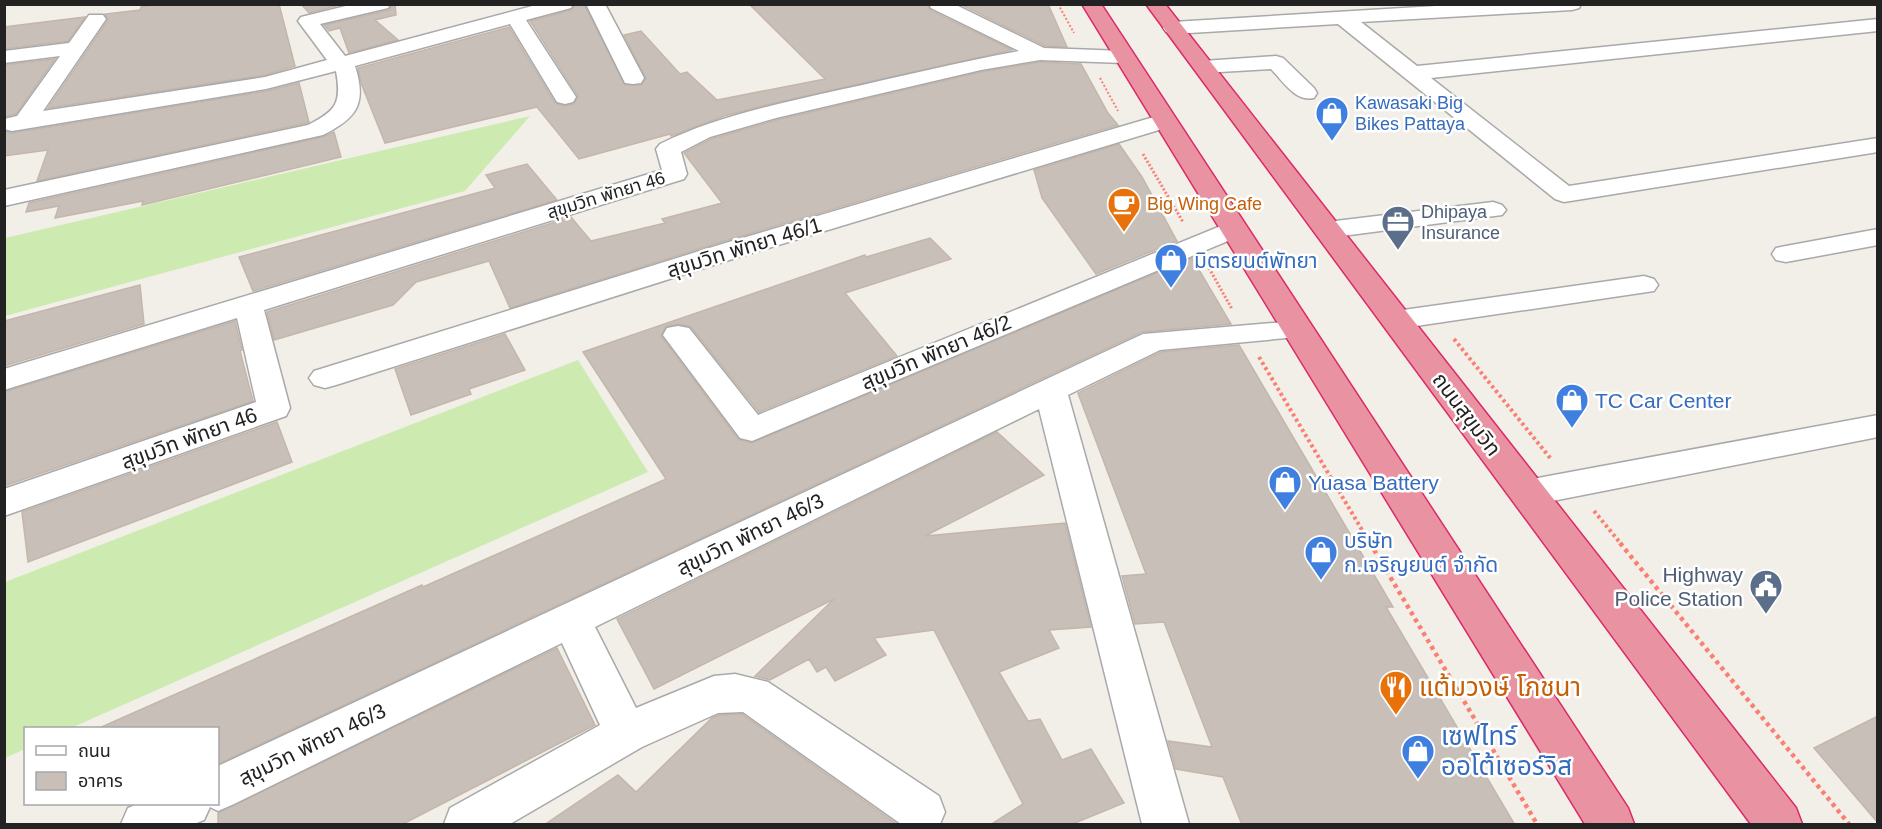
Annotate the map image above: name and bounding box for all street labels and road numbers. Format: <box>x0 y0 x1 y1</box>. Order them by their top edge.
street label: สุขุมวิท พัทยา 46 <box>544 168 668 223</box>
street label: สุขุมวิท พัทยา 46/1 <box>664 213 825 283</box>
street label: สุขุมวิท พัทยา 46/2 <box>858 310 1015 396</box>
street label: ถนนสุขุมวิท <box>1427 368 1506 461</box>
street label: สุขุมวิท พัทยา 46 <box>118 403 261 475</box>
street label: สุขุมวิท พัทยา 46/3 <box>673 488 828 581</box>
street label: สุขุมวิท พัทยา 46/3 <box>235 698 390 791</box>

